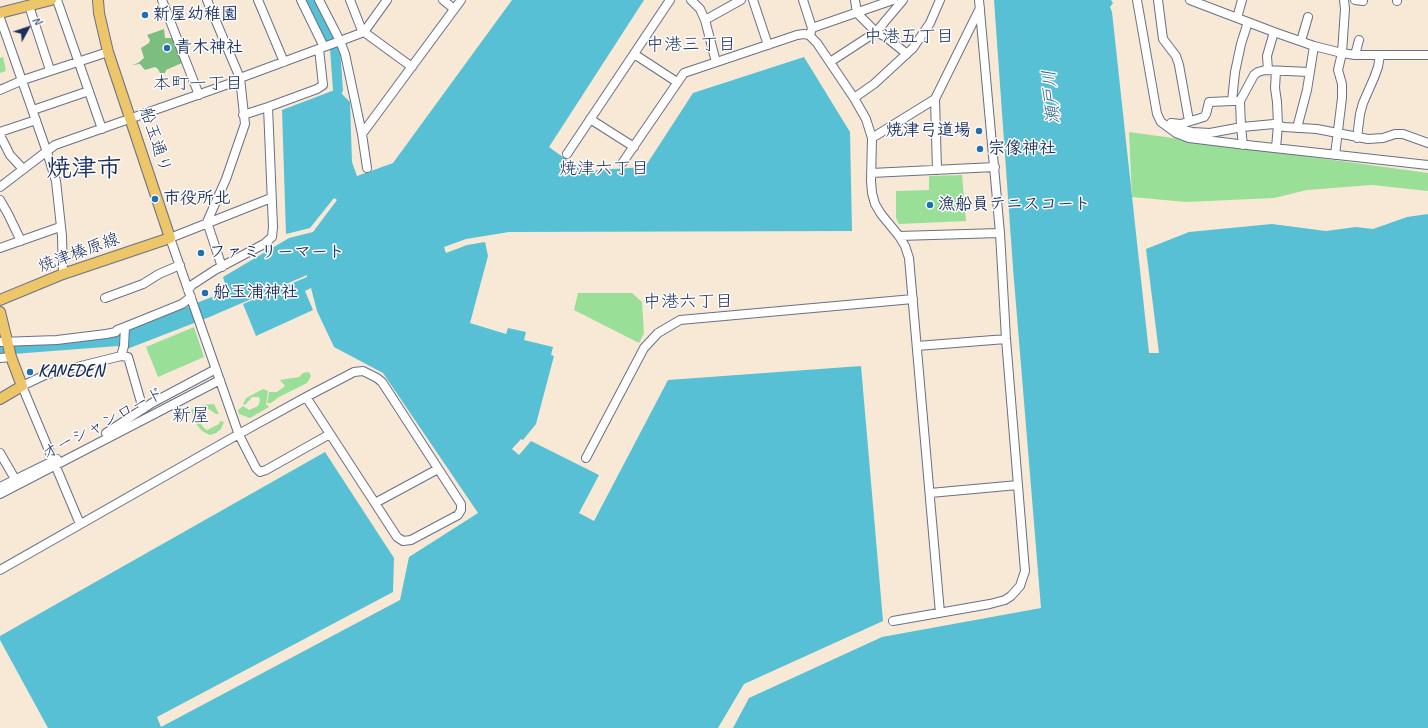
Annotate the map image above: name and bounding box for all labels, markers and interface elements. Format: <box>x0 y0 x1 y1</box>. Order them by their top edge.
place label: 新屋幼稚園 <box>153 5 238 25</box>
north arrow <box>8 8 48 48</box>
marker: 新屋幼稚園 <box>140 10 150 20</box>
text: N <box>30 13 45 27</box>
district label: 中港五丁目 <box>864 26 954 48</box>
district label: 中港三丁目 <box>646 34 736 56</box>
place label: 青木神社 <box>175 38 243 58</box>
marker: 青木神社 <box>162 43 172 53</box>
water label: 瀬戸川 <box>1039 69 1065 125</box>
district label: 本町一丁目 <box>153 73 243 95</box>
street label: 船玉通り <box>135 105 175 175</box>
place label: 焼津弓道場 <box>886 121 971 141</box>
marker: 焼津弓道場 <box>974 126 984 136</box>
place label: 宗像神社 <box>988 139 1056 159</box>
marker: 宗像神社 <box>975 144 985 154</box>
district label: 焼津市 <box>47 154 121 184</box>
district label: 焼津六丁目 <box>559 158 649 180</box>
place label: 市役所北 <box>163 189 231 209</box>
marker: 市役所北 <box>150 194 160 204</box>
place label: 漁船員テニスコート <box>938 195 1091 215</box>
marker: 漁船員テニスコート <box>925 200 935 210</box>
street label: 焼津榛原線 <box>36 229 122 277</box>
place label: ファミリーマート <box>209 243 345 263</box>
marker: ファミリーマート <box>196 248 206 258</box>
place label: 船玉浦神社 <box>213 283 298 303</box>
marker: 船玉浦神社 <box>200 288 210 298</box>
district label: 中港六丁目 <box>643 291 733 313</box>
place label: KANEDEN <box>38 362 104 382</box>
marker: KANEDEN <box>25 367 35 377</box>
street label: オーシャンロード <box>38 383 168 465</box>
district label: 新屋 <box>172 405 210 427</box>

